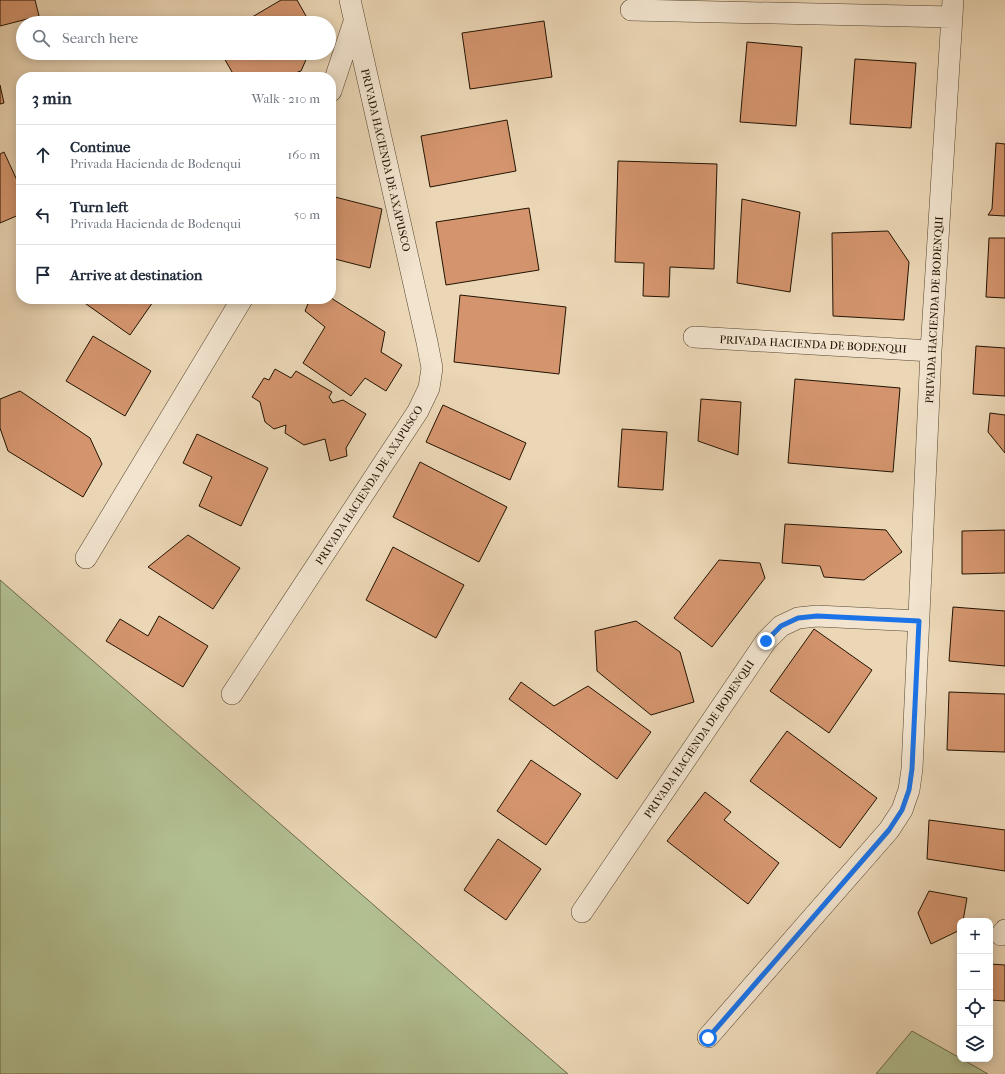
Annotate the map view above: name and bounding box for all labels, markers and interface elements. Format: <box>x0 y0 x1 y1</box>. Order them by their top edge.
search box <box>16 16 336 60</box>
icon: search <box>30 27 52 49</box>
text: Search here <box>62 29 138 47</box>
street label: PRIVADA HACIENDA DE AXAPUSCO <box>358 67 413 253</box>
text: 3 min <box>32 88 72 108</box>
text: Walk · 210 m <box>252 91 320 106</box>
text: Continue <box>70 138 130 156</box>
icon: ahead <box>32 144 54 166</box>
text: 160 m <box>288 147 320 162</box>
text: Privada Hacienda de Bodenqui <box>70 156 241 171</box>
text: Turn left <box>70 198 128 216</box>
icon: left <box>32 204 54 226</box>
text: 50 m <box>294 207 320 222</box>
street label: PRIVADA HACIENDA DE BODENQUI <box>923 215 946 404</box>
text: Privada Hacienda de Bodenqui <box>70 216 241 231</box>
icon: arrive <box>32 264 54 286</box>
text: Arrive at destination <box>70 266 202 284</box>
street label: PRIVADA HACIENDA DE BODENQUI <box>719 333 908 356</box>
street label: PRIVADA HACIENDA DE AXAPUSCO <box>313 403 426 567</box>
route end <box>757 632 775 650</box>
street label: PRIVADA HACIENDA DE BODENQUI <box>642 657 758 821</box>
map controls <box>957 918 993 1062</box>
button: + <box>957 918 993 954</box>
button: − <box>957 954 993 990</box>
button: locate <box>957 990 993 1026</box>
button: layers <box>957 1026 993 1062</box>
route start <box>699 1029 717 1047</box>

